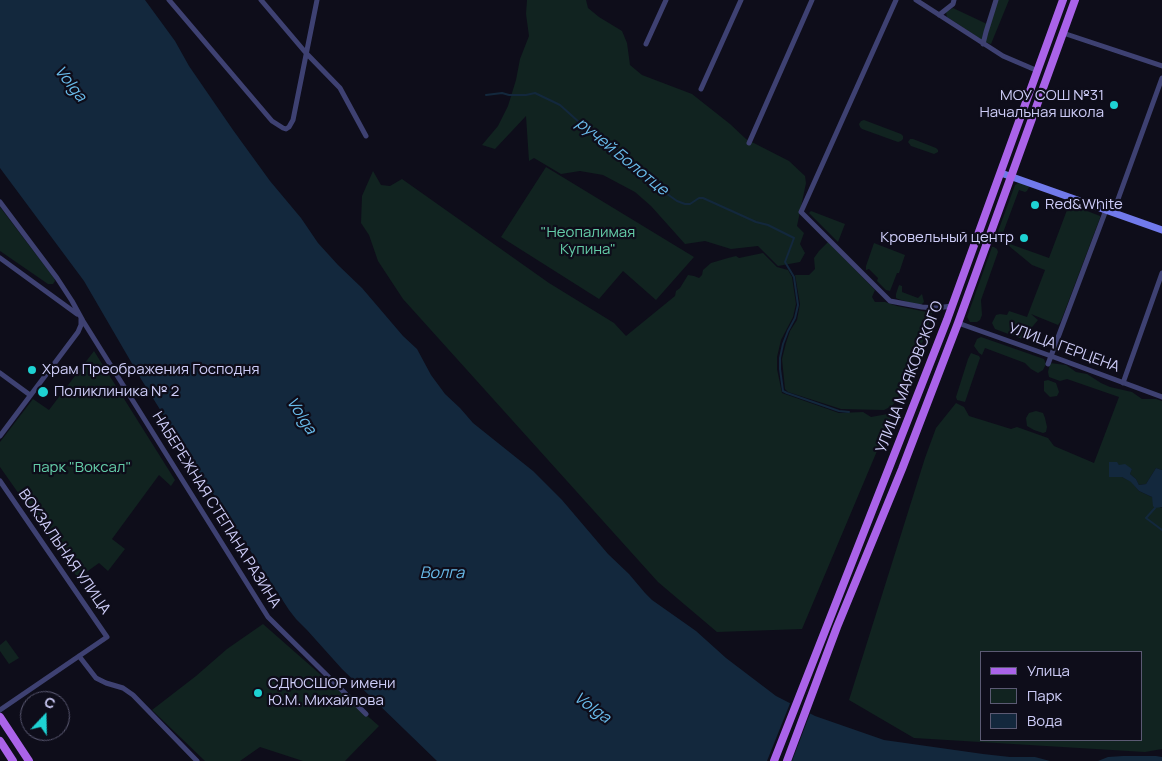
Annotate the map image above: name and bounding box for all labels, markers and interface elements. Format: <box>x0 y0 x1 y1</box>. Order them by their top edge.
water label: Volga <box>50 62 90 106</box>
place label: МОУ СОШ №31 Начальная школа <box>979 87 1104 122</box>
marker: МОУ СОШ №31 Начальная школа <box>1108 99 1120 111</box>
water label: ручей Болотце <box>572 114 672 200</box>
place label: Red&White <box>1045 196 1123 214</box>
marker: Red&White <box>1029 199 1041 211</box>
park label: "Неопалимая Купина" <box>541 224 635 259</box>
place label: Кровельный центр <box>880 229 1014 247</box>
marker: Кровельный центр <box>1018 232 1030 244</box>
street label: УЛИЦА МАЯКОВСКОГО <box>873 299 947 455</box>
street label: УЛИЦА ГЕРЦЕНА <box>1006 320 1122 376</box>
place label: Храм Преображения Господня <box>42 361 260 379</box>
marker: Храм Преображения Господня <box>26 364 38 376</box>
place label: Поликлиника № 2 <box>54 383 179 401</box>
marker: Поликлиника № 2 <box>36 385 50 399</box>
water label: Volga <box>282 394 320 438</box>
street label: НАБЕРЕЖНАЯ СТЕПАНА РАЗИНА <box>148 408 284 612</box>
park label: парк "Воксал" <box>33 459 131 477</box>
street label: ВОКЗАЛЬНАЯ УЛИЦА <box>14 486 114 618</box>
water label: Волга <box>420 564 464 584</box>
legend <box>980 651 1142 741</box>
text: Улица <box>1027 660 1070 681</box>
place label: СДЮСШОР имени Ю.М. Михайлова <box>268 675 396 710</box>
text: Парк <box>1027 685 1062 706</box>
marker: СДЮСШОР имени Ю.М. Михайлова <box>252 687 264 699</box>
water label: Volga <box>570 688 614 728</box>
north arrow <box>20 691 70 741</box>
text: С <box>42 692 58 713</box>
text: Вода <box>1027 710 1062 731</box>

